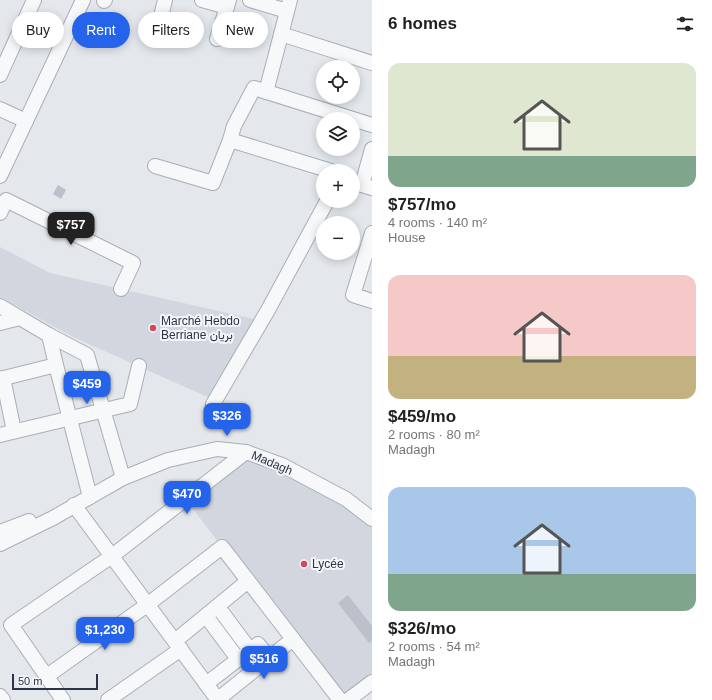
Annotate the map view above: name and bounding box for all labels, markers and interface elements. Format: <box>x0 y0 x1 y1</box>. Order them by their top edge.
chip: Buy <box>12 12 64 48</box>
chip: Rent <box>72 12 130 48</box>
chip: Filters <box>138 12 204 48</box>
chip: New <box>212 12 268 48</box>
icon: filters <box>674 13 696 35</box>
text: 6 homes <box>388 14 457 33</box>
map controls <box>316 60 360 260</box>
button: locate <box>316 60 360 104</box>
icon: home <box>506 89 578 161</box>
button: layers <box>316 112 360 156</box>
button: + <box>316 164 360 208</box>
text: $757/mo <box>388 195 456 214</box>
pin: $757 <box>47 212 95 246</box>
text: 4 rooms · 140 m² <box>388 215 487 230</box>
button: − <box>316 216 360 260</box>
text: $757 <box>57 217 85 232</box>
text: House <box>388 230 426 245</box>
icon: home <box>506 301 578 373</box>
place label: Marché Hebdo Berriane بريان <box>161 314 240 343</box>
marker: Marché Hebdo Berriane بريان <box>148 323 158 333</box>
pin: $459 <box>63 371 111 405</box>
text: $459 <box>73 376 101 391</box>
pin: $326 <box>203 403 251 437</box>
text: $459/mo <box>388 407 456 426</box>
text: $326 <box>213 408 241 423</box>
text: 2 rooms · 80 m² <box>388 427 480 442</box>
text: Madagh <box>388 442 435 457</box>
street label: Madagh <box>249 448 295 478</box>
pin: $470 <box>163 481 211 515</box>
text: $470 <box>173 486 201 501</box>
icon: home <box>506 513 578 585</box>
place label: Lycée <box>312 557 344 571</box>
marker: Lycée <box>299 559 309 569</box>
pin: $1,230 <box>72 617 138 651</box>
text: $326/mo <box>388 619 456 638</box>
text: $1,230 <box>85 622 125 637</box>
text: 2 rooms · 54 m² <box>388 639 480 654</box>
pin: $516 <box>240 646 288 680</box>
text: $516 <box>250 651 278 666</box>
text: Madagh <box>388 654 435 669</box>
scale bar <box>12 672 98 691</box>
text: 50 m <box>18 675 42 687</box>

